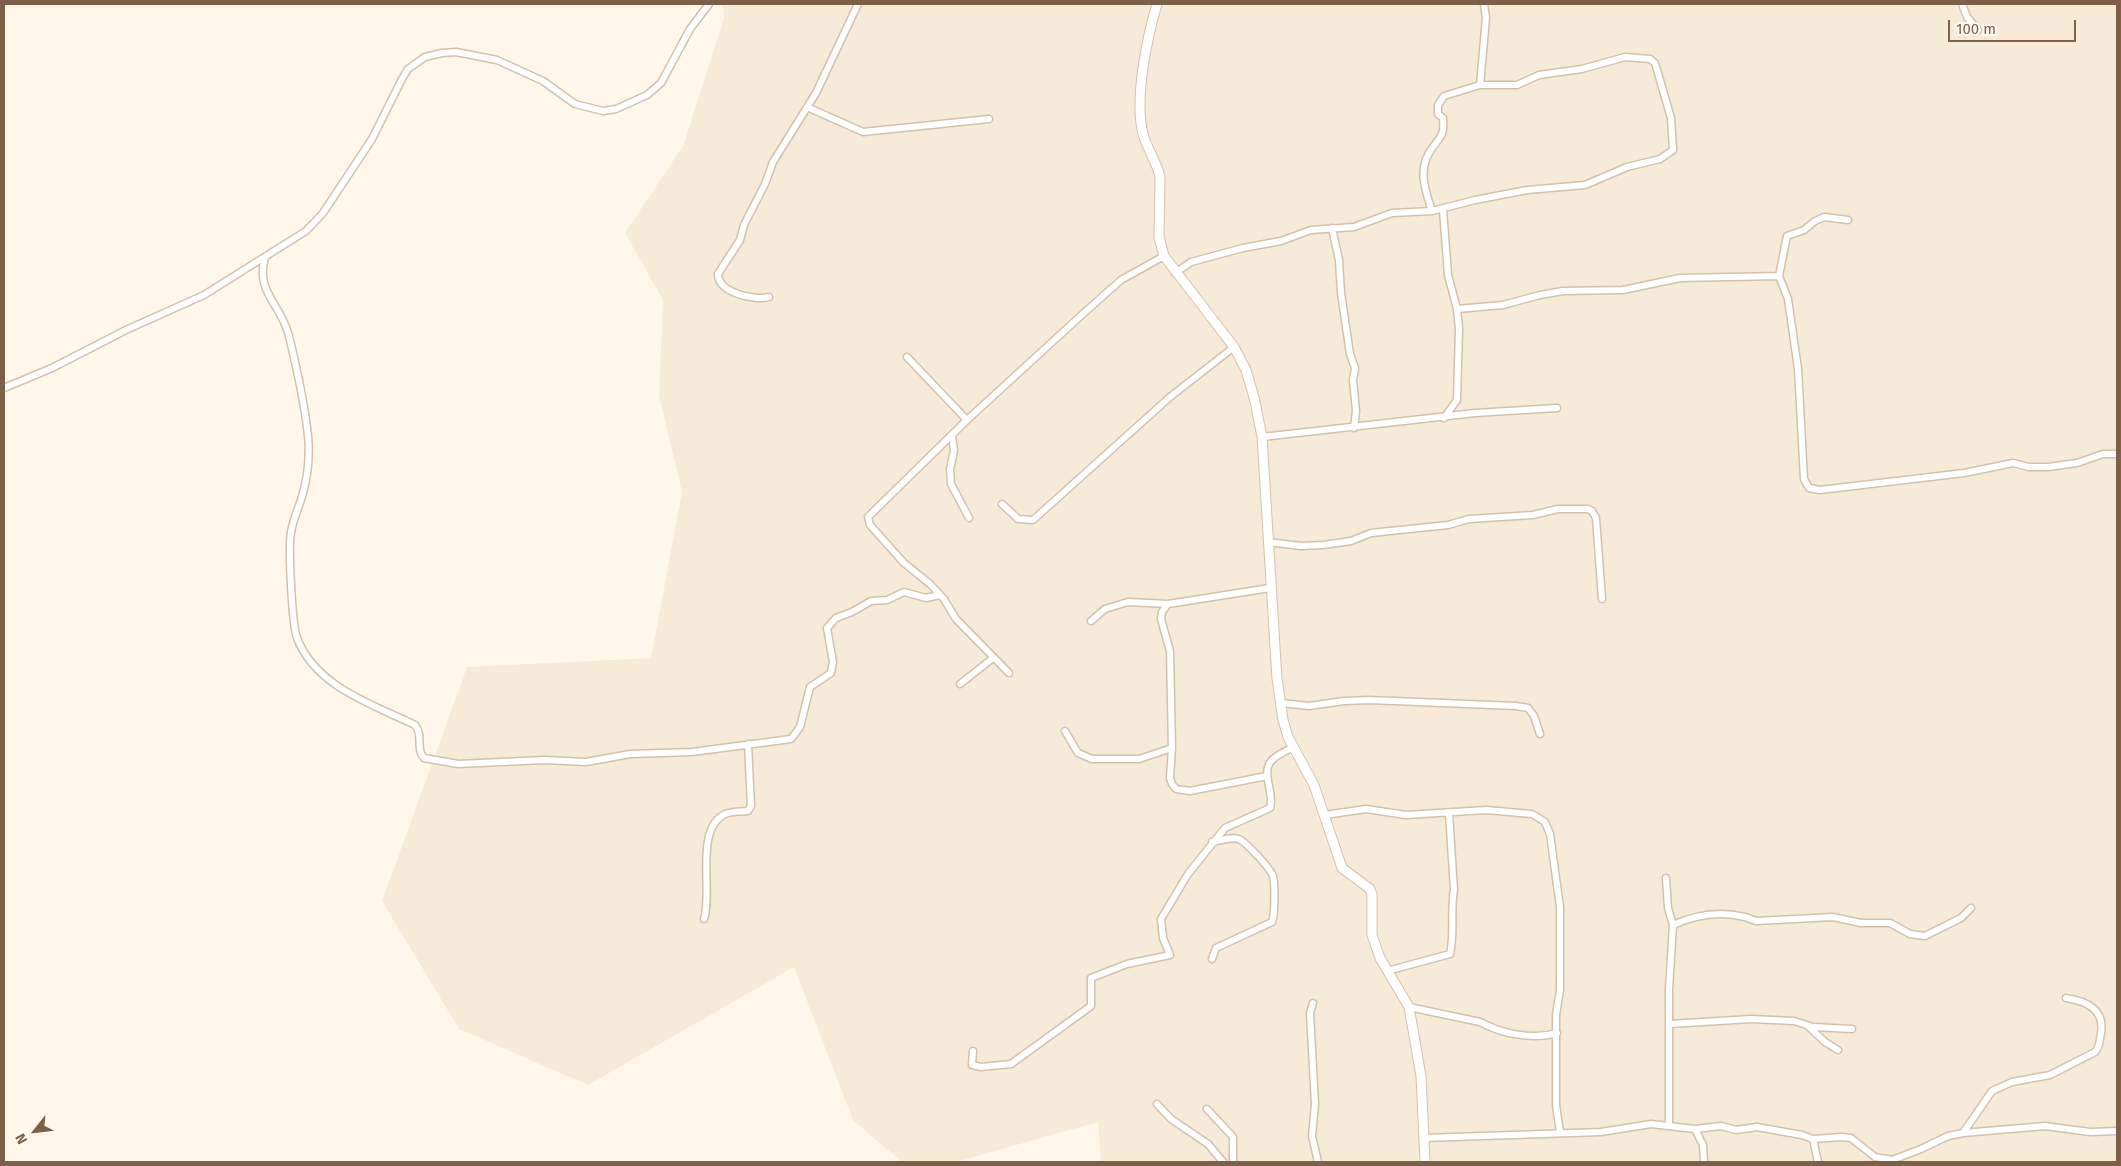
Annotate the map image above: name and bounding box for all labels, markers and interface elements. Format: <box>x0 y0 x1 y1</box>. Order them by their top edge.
scale bar <box>1951 10 2078 42</box>
text: 100 m <box>1956 20 1996 38</box>
north arrow <box>10 1106 60 1156</box>
text: N <box>12 1130 31 1147</box>

